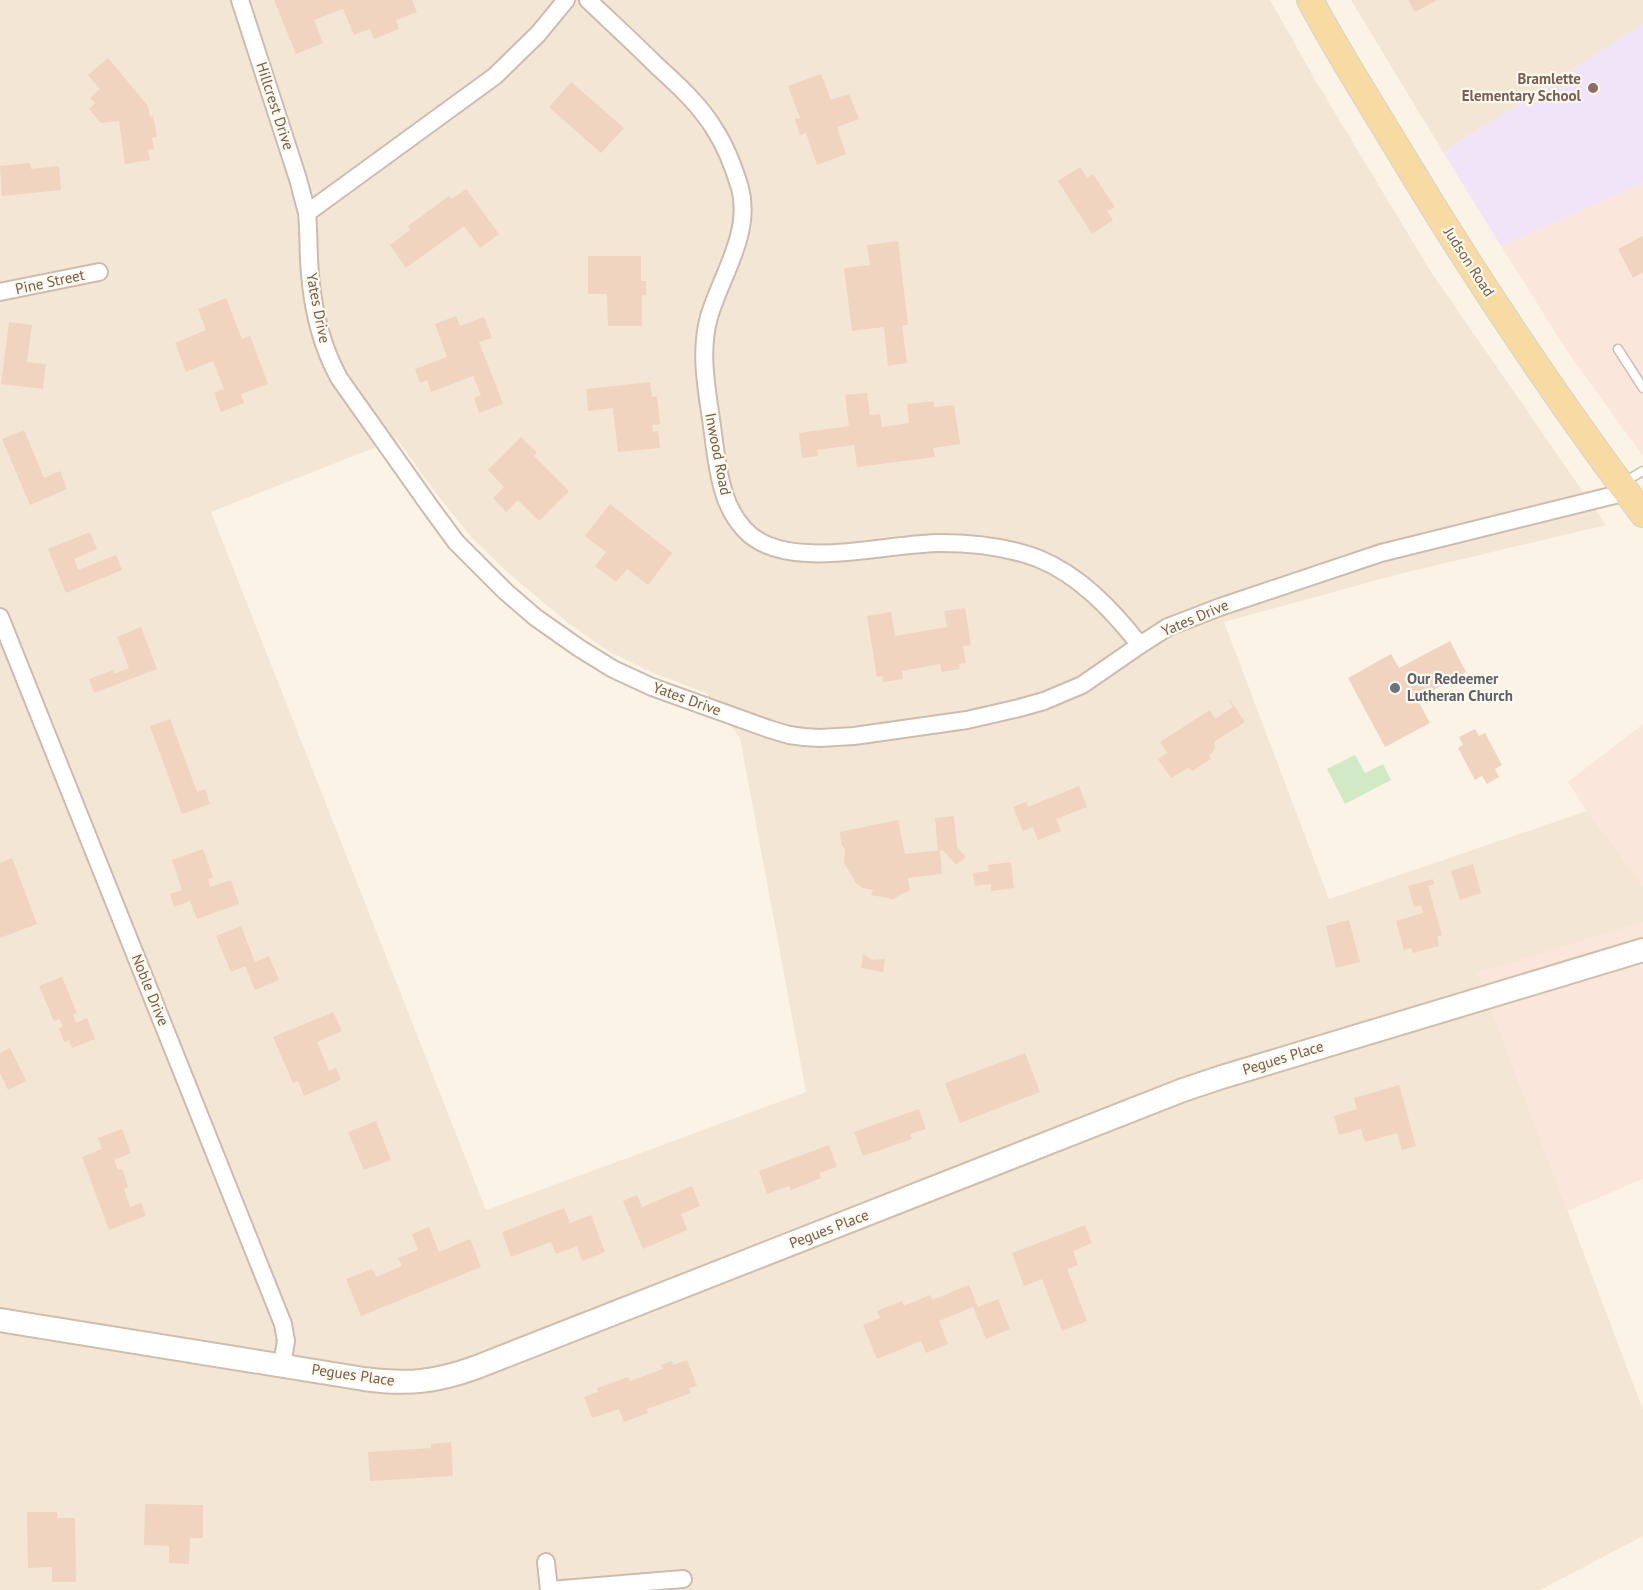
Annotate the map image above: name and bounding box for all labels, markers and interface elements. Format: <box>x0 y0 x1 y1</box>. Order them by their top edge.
street label: Hillcrest Drive <box>252 59 299 152</box>
place label: Bramlette Elementary School <box>1462 69 1582 105</box>
marker: Bramlette Elementary School <box>1586 81 1600 95</box>
street label: Judson Road <box>1439 223 1499 300</box>
street label: Pine Street <box>13 265 86 298</box>
street label: Yates Drive <box>302 271 335 345</box>
street label: Inwood Road <box>701 411 736 497</box>
street label: Yates Drive <box>1158 595 1231 640</box>
place label: Our Redeemer Lutheran Church <box>1407 669 1513 705</box>
street label: Yates Drive <box>650 677 724 720</box>
marker: Our Redeemer Lutheran Church <box>1388 681 1402 695</box>
street label: Noble Drive <box>127 951 173 1029</box>
street label: Pegues Place <box>1240 1036 1326 1079</box>
street label: Pegues Place <box>786 1205 871 1252</box>
street label: Pegues Place <box>310 1359 396 1390</box>

